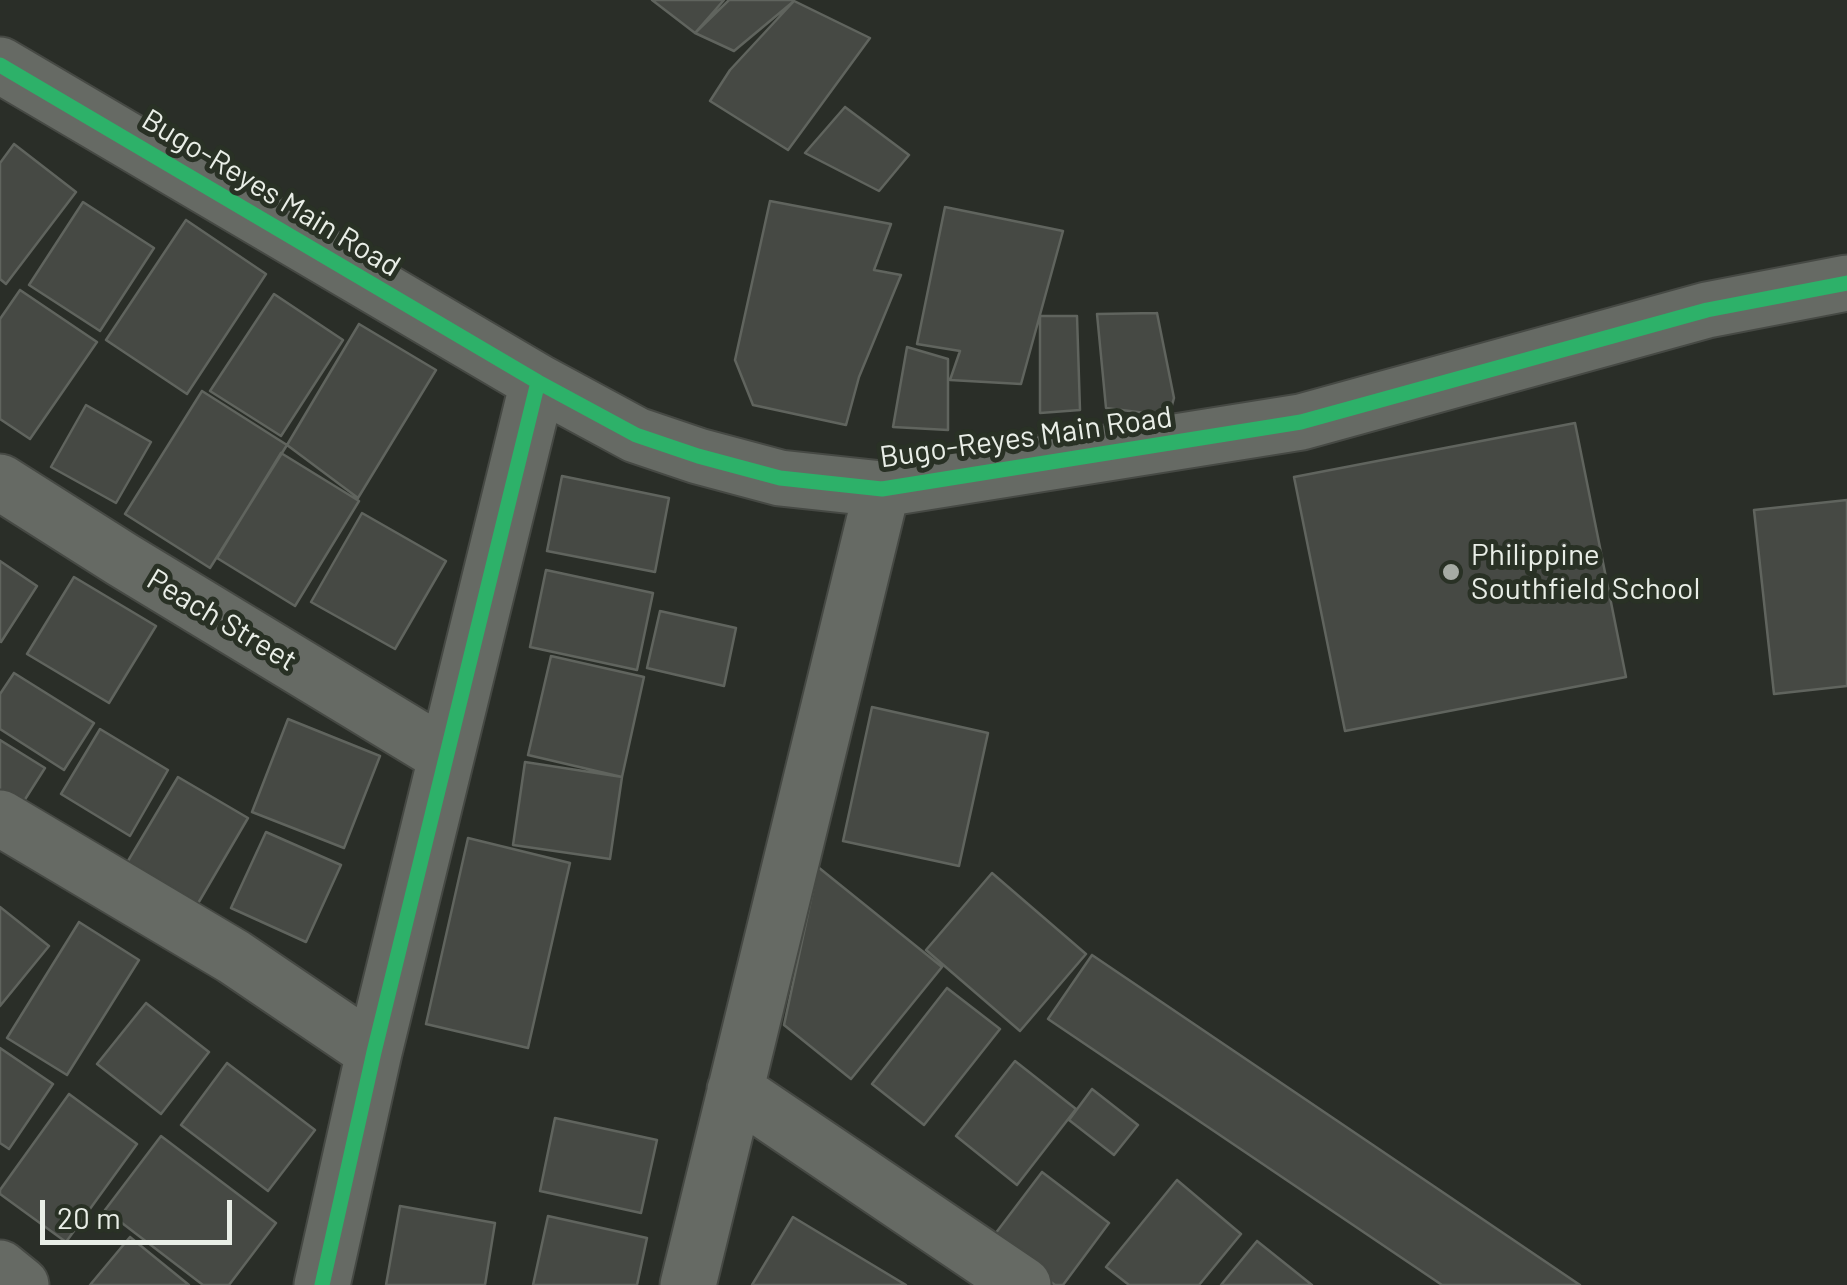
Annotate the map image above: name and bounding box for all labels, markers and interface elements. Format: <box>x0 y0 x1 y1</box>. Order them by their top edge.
street label: Bugo-Reyes Main Road <box>135 102 407 284</box>
street label: Bugo-Reyes Main Road <box>877 399 1175 475</box>
place label: Philippine Southfield School <box>1471 537 1700 608</box>
street label: Peach Street <box>141 561 303 679</box>
marker: Philippine Southfield School <box>1440 561 1462 583</box>
scale bar <box>45 1180 238 1242</box>
text: 20 m <box>57 1199 121 1235</box>

